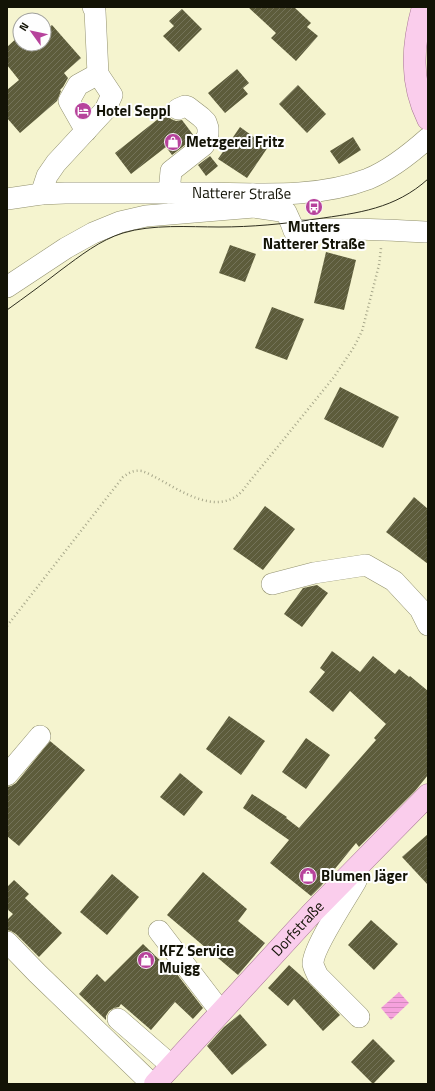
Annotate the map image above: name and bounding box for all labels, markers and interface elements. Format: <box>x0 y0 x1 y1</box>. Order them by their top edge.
north arrow <box>12 12 52 52</box>
text: N <box>15 19 32 34</box>
place label: Hotel Seppl <box>96 99 171 122</box>
hotel icon: Hotel Seppl <box>73 101 93 121</box>
place label: Metzgerei Fritz <box>186 130 284 153</box>
shop icon: Metzgerei Fritz <box>163 132 183 152</box>
street label: Natterer Straße <box>192 181 292 205</box>
bus stop icon: Mutters Natterer Straße <box>304 197 324 217</box>
place label: Mutters Natterer Straße <box>263 215 366 255</box>
place label: Blumen Jäger <box>321 864 408 887</box>
shop icon: Blumen Jäger <box>298 866 318 886</box>
street label: Dorfstraße <box>266 895 329 961</box>
place label: KFZ Service Muigg <box>159 939 235 979</box>
shop icon: KFZ Service Muigg <box>136 950 156 970</box>

